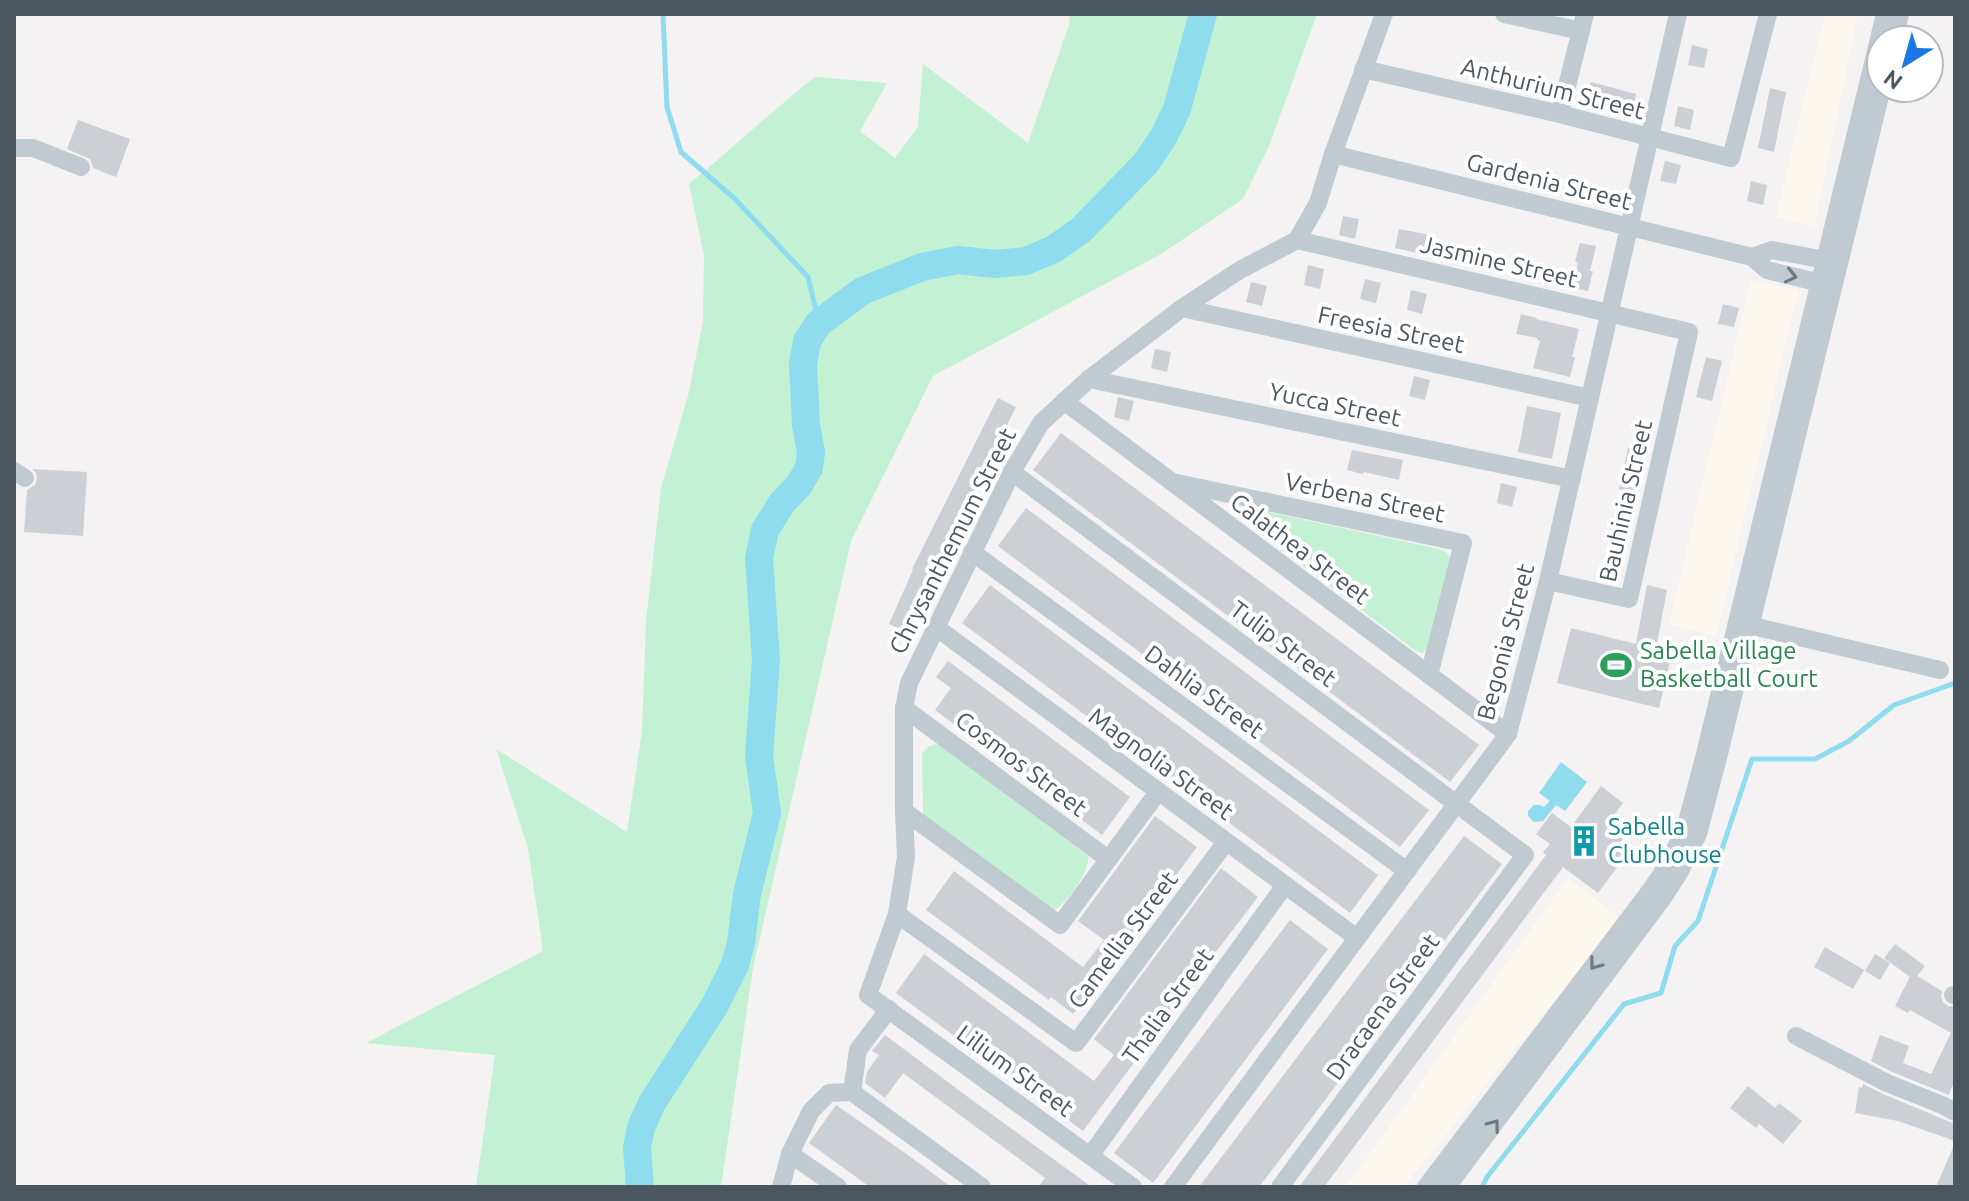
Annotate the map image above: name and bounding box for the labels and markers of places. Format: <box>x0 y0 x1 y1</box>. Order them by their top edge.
place label: Sabella Village Basketball Court <box>1640 637 1818 692</box>
sports icon: Sabella Village Basketball Court <box>1599 648 1633 682</box>
place label: Sabella Clubhouse <box>1608 813 1722 868</box>
building icon: Sabella Clubhouse <box>1567 824 1601 858</box>

